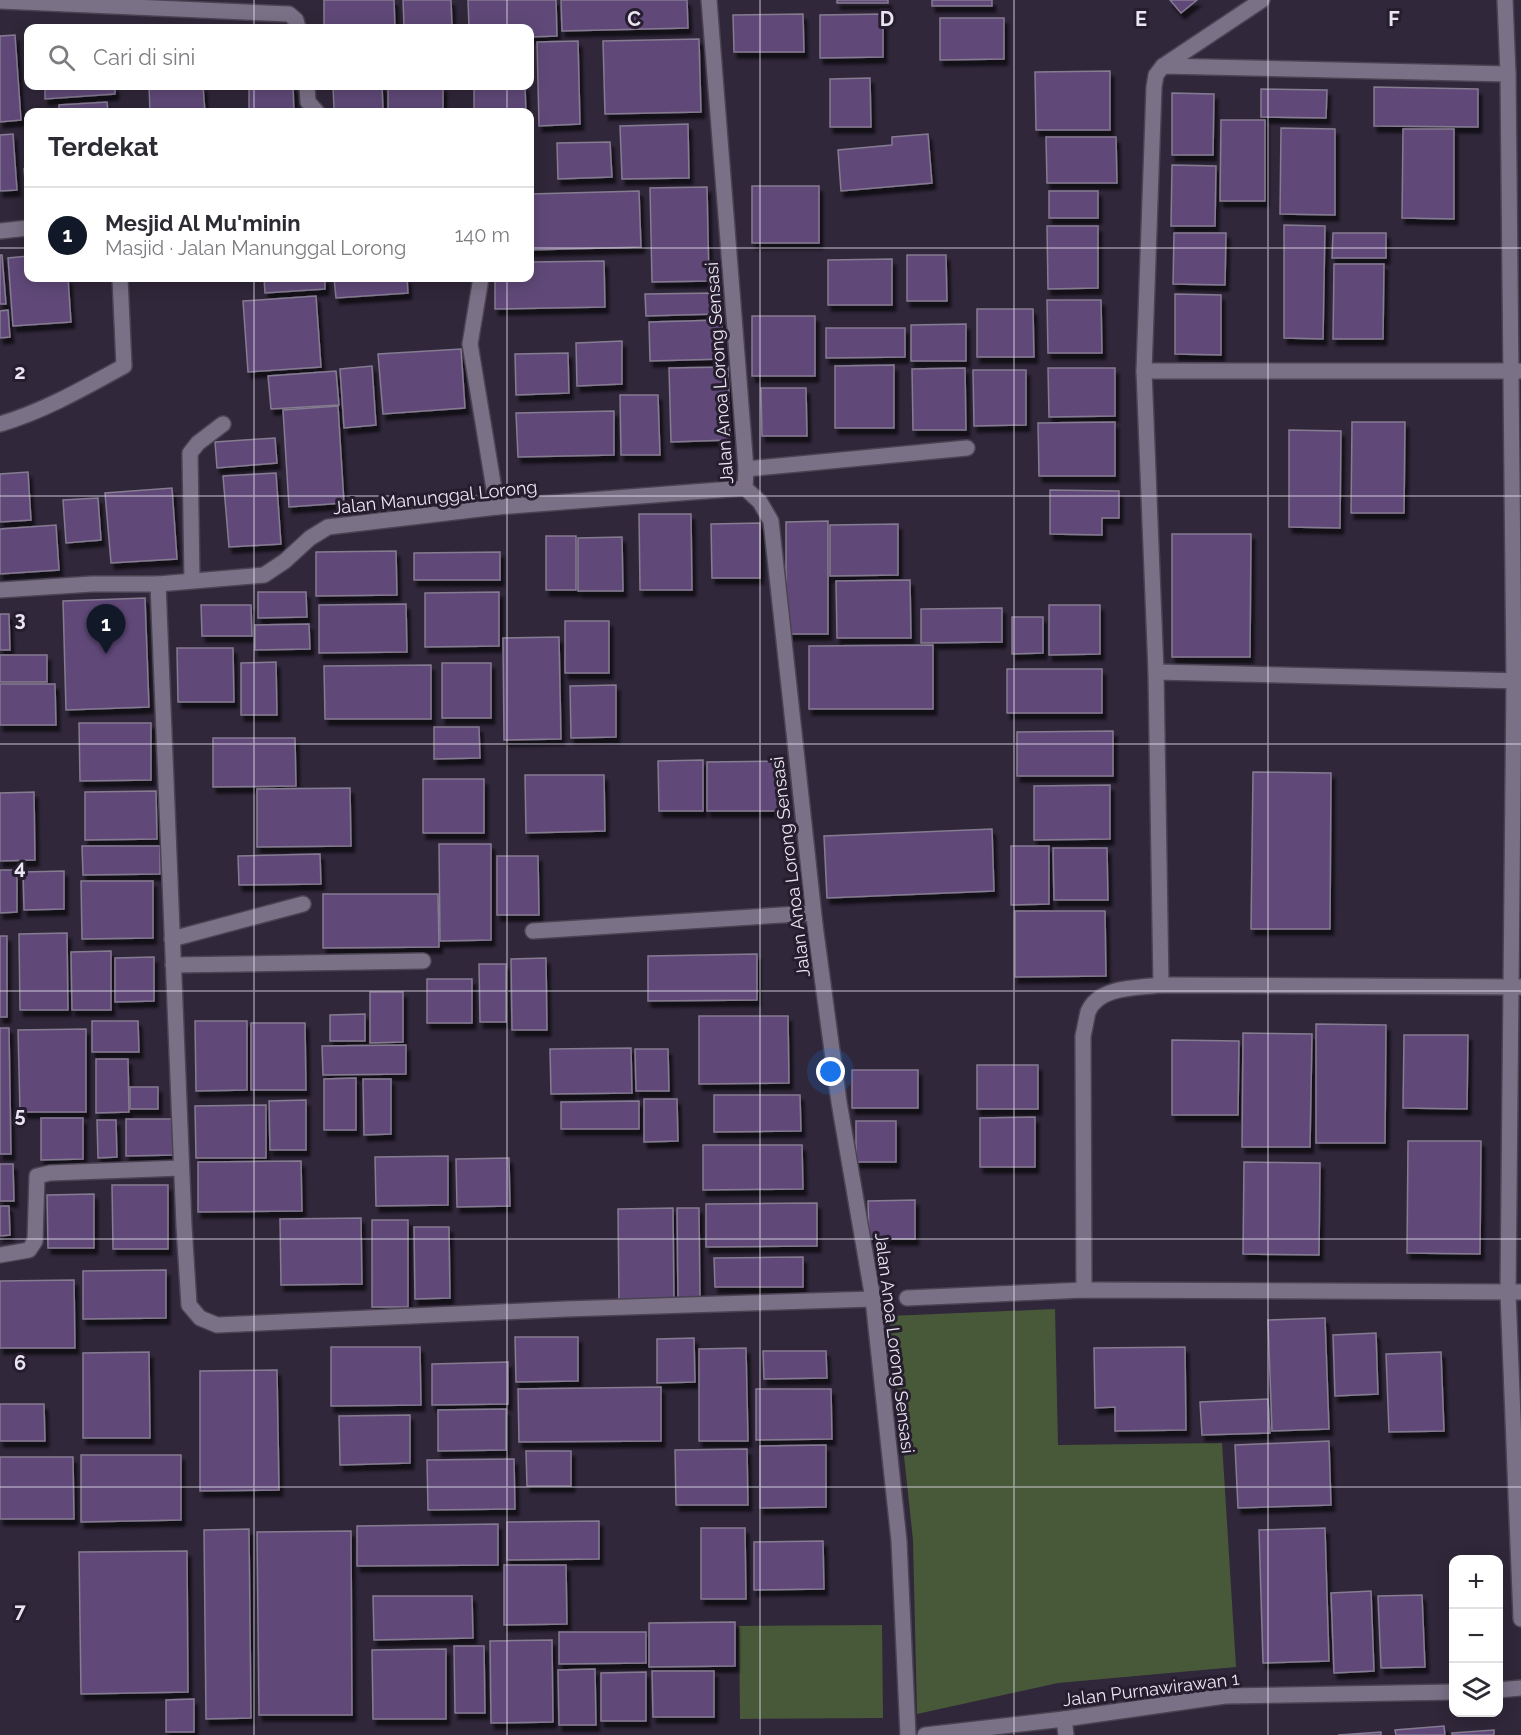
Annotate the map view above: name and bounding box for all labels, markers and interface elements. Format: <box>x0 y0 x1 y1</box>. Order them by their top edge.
text: C <box>627 7 641 31</box>
text: D <box>880 7 894 31</box>
text: E <box>1135 7 1147 31</box>
text: F <box>1388 7 1400 31</box>
search box <box>24 24 534 90</box>
icon: search <box>45 41 78 74</box>
text: Cari di sini <box>93 44 195 70</box>
text: Terdekat <box>48 132 159 162</box>
text: Mesjid Al Mu'minin <box>105 210 301 236</box>
text: 1 <box>63 223 72 247</box>
text: 140 m <box>455 223 510 247</box>
text: Masjid · Jalan Manunggal Lorong <box>105 236 406 260</box>
street label: Jalan Anoa Lorong Sensasi <box>701 261 737 485</box>
text: 2 <box>14 360 26 384</box>
street label: Jalan Manunggal Lorong <box>332 476 538 518</box>
pin: 1 <box>86 604 126 654</box>
text: 3 <box>14 607 26 631</box>
street label: Jalan Anoa Lorong Sensasi <box>766 755 814 979</box>
text: 4 <box>14 855 26 879</box>
your location <box>816 1057 845 1086</box>
text: 5 <box>14 1103 26 1127</box>
street label: Jalan Anoa Lorong Sensasi <box>871 1231 919 1455</box>
text: 6 <box>14 1351 26 1375</box>
map controls <box>1449 1555 1503 1717</box>
button: + <box>1449 1555 1503 1609</box>
text: 7 <box>14 1599 26 1623</box>
button: − <box>1449 1609 1503 1663</box>
button: layers <box>1449 1663 1503 1717</box>
street label: Jalan Purnawirawan 1 <box>1062 1668 1241 1710</box>

